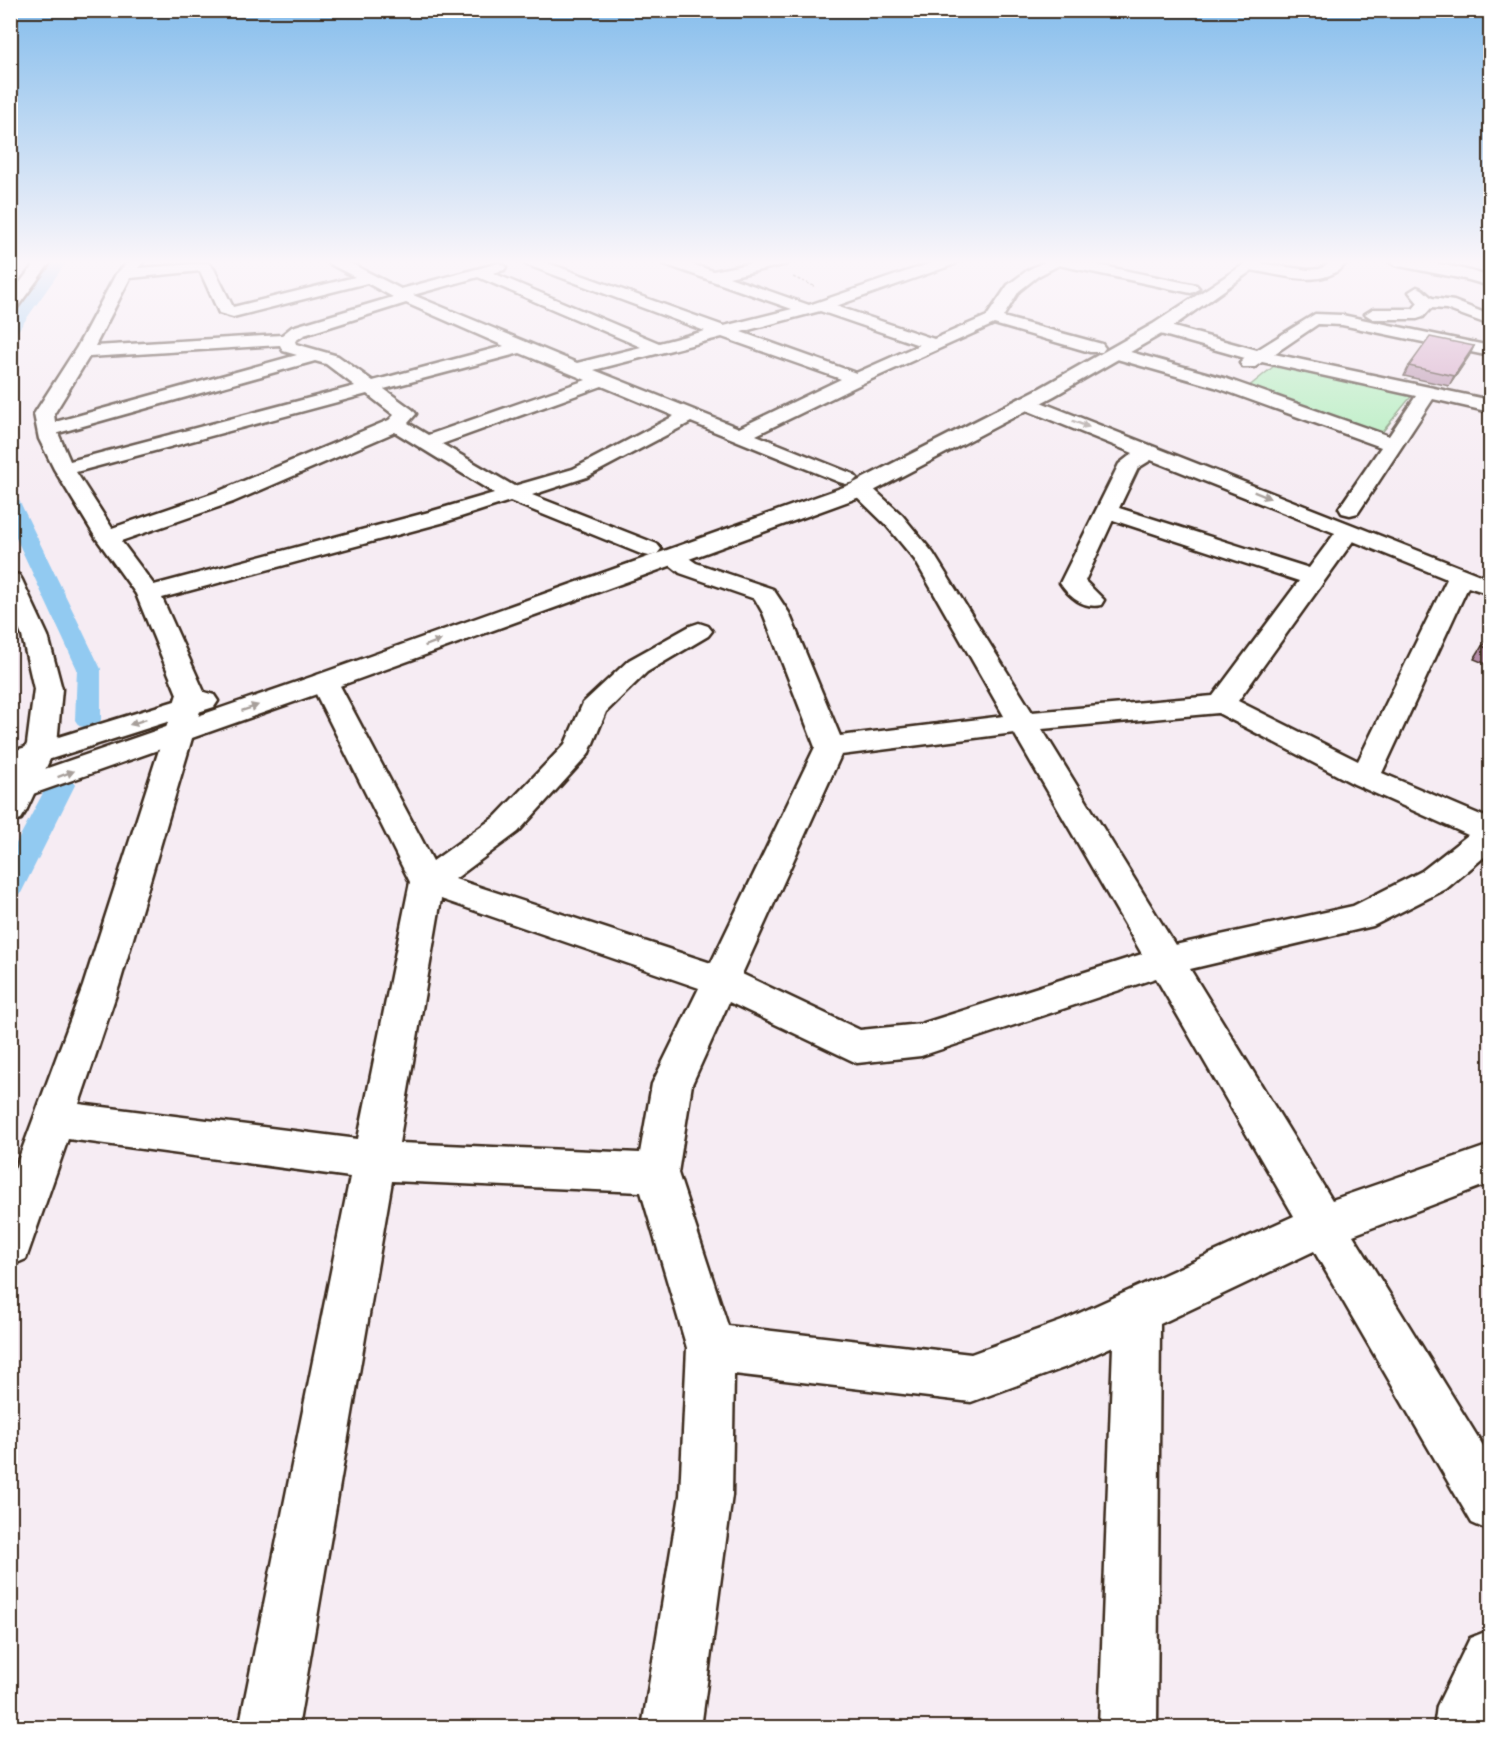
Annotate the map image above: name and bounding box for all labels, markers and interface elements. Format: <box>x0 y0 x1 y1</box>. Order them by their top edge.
one-way arrow <box>1072 420 1090 429</box>
one-way arrow <box>1253 491 1271 501</box>
one-way arrow <box>425 637 443 647</box>
one-way arrow <box>241 703 259 713</box>
one-way arrow <box>129 718 147 728</box>
one-way arrow <box>57 768 75 778</box>

